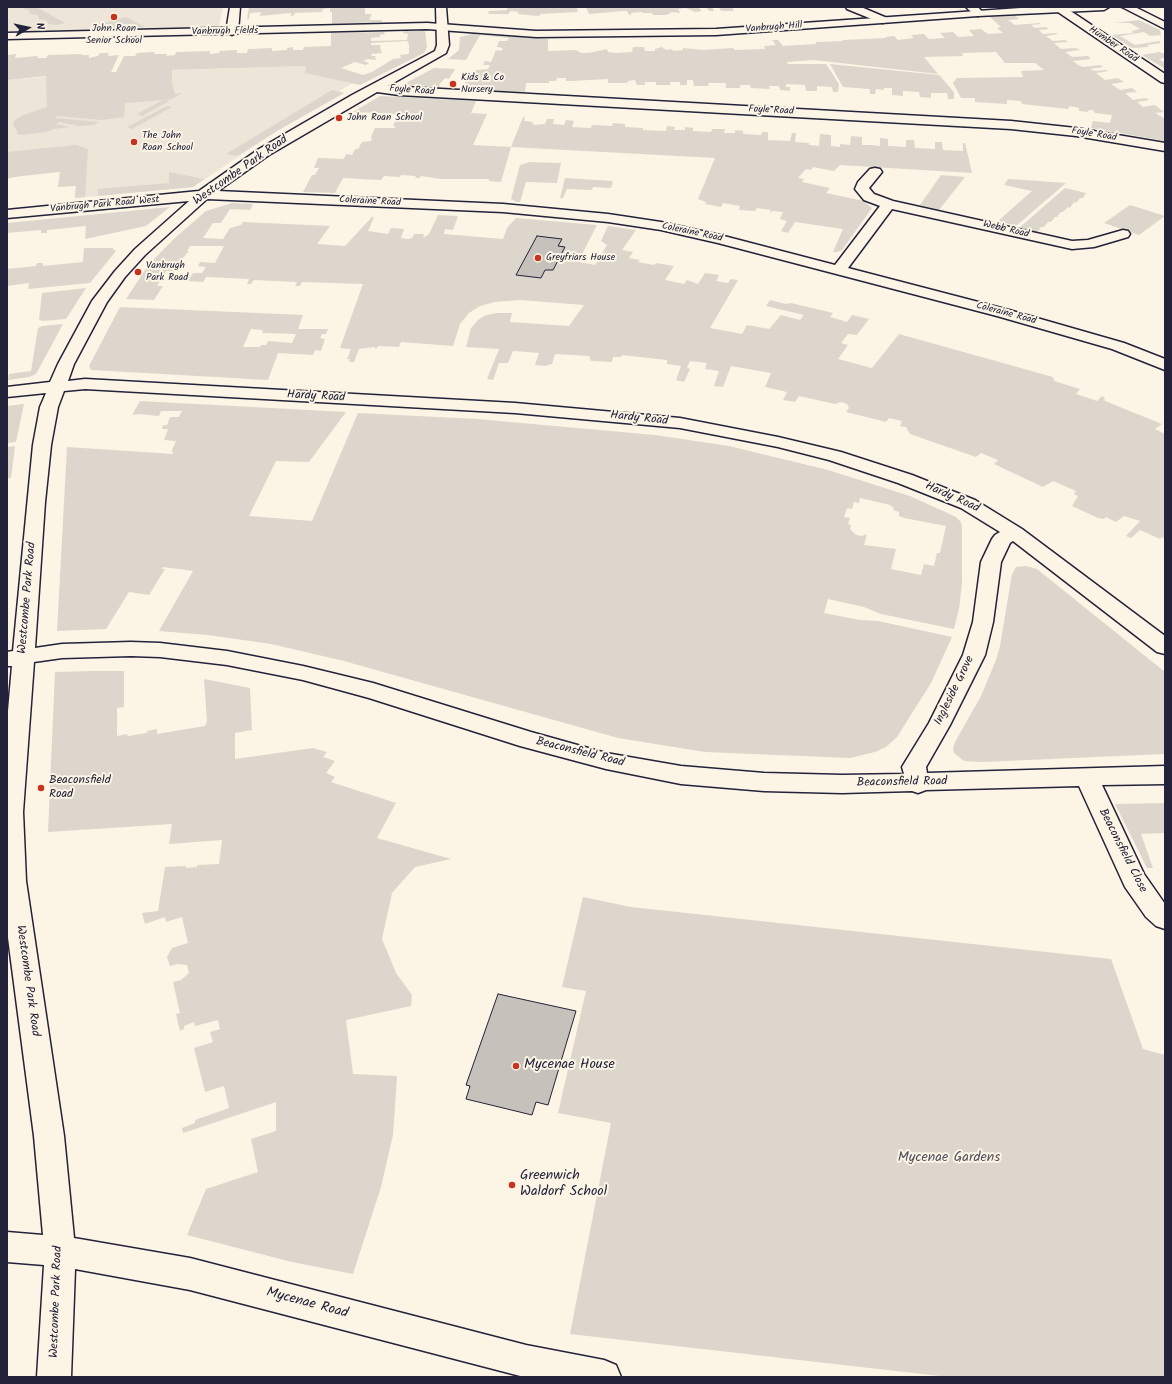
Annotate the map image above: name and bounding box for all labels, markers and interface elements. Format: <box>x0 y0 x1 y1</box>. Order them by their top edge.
north arrow <box>8 8 48 48</box>
marker: John Roan Senior School <box>109 12 119 22</box>
street label: Vanbrugh Hill <box>745 20 803 36</box>
text: N <box>30 21 49 31</box>
place label: John Roan Senior School <box>86 23 142 46</box>
street label: Humber Road <box>1086 24 1140 66</box>
street label: Vanbrugh Fields <box>192 25 258 39</box>
place label: Kids & Co Nursery <box>461 72 504 96</box>
marker: Kids & Co Nursery <box>448 79 458 89</box>
street label: Foyle Road <box>389 83 435 99</box>
street label: Foyle Road <box>748 104 794 118</box>
place label: John Roan School <box>347 112 422 124</box>
marker: John Roan School <box>334 113 344 123</box>
street label: Foyle Road <box>1071 126 1117 144</box>
place label: The John Roan School <box>142 130 193 154</box>
street label: Westcombe Park Road <box>191 133 291 209</box>
marker: The John Roan School <box>129 137 139 147</box>
street label: Vanbrugh Park Road West <box>50 194 160 216</box>
street label: Coleraine Road <box>339 194 401 210</box>
street label: Webb Road <box>982 219 1030 241</box>
street label: Coleraine Road <box>661 221 723 245</box>
place label: Greyfriars House <box>546 252 615 264</box>
marker: Greyfriars House <box>533 253 543 263</box>
place label: Vanbrugh Park Road <box>146 260 188 284</box>
marker: Vanbrugh Park Road <box>133 267 143 277</box>
street label: Coleraine Road <box>975 300 1037 328</box>
street label: Hardy Road <box>287 388 345 406</box>
street label: Hardy Road <box>609 409 669 429</box>
street label: Hardy Road <box>923 480 981 516</box>
street label: Westcombe Park Road <box>16 542 40 654</box>
street label: Ingleside Grove <box>932 654 978 728</box>
street label: Beaconsfield Road <box>534 735 626 771</box>
place label: Beaconsfield Road <box>49 774 111 802</box>
street label: Beaconsfield Road <box>857 775 947 791</box>
marker: Beaconsfield Road <box>36 783 46 793</box>
street label: Beaconsfield Close <box>1095 807 1149 895</box>
street label: Westcombe Park Road <box>12 925 42 1037</box>
place label: Mycenae House <box>524 1058 615 1074</box>
marker: Mycenae House <box>511 1061 521 1071</box>
park label: Mycenae Gardens <box>898 1151 1000 1167</box>
place label: Greenwich Waldorf School <box>520 1169 607 1202</box>
marker: Greenwich Waldorf School <box>507 1180 517 1190</box>
street label: Westcombe Park Road <box>48 1246 66 1358</box>
street label: Mycenae Road <box>264 1285 350 1323</box>

